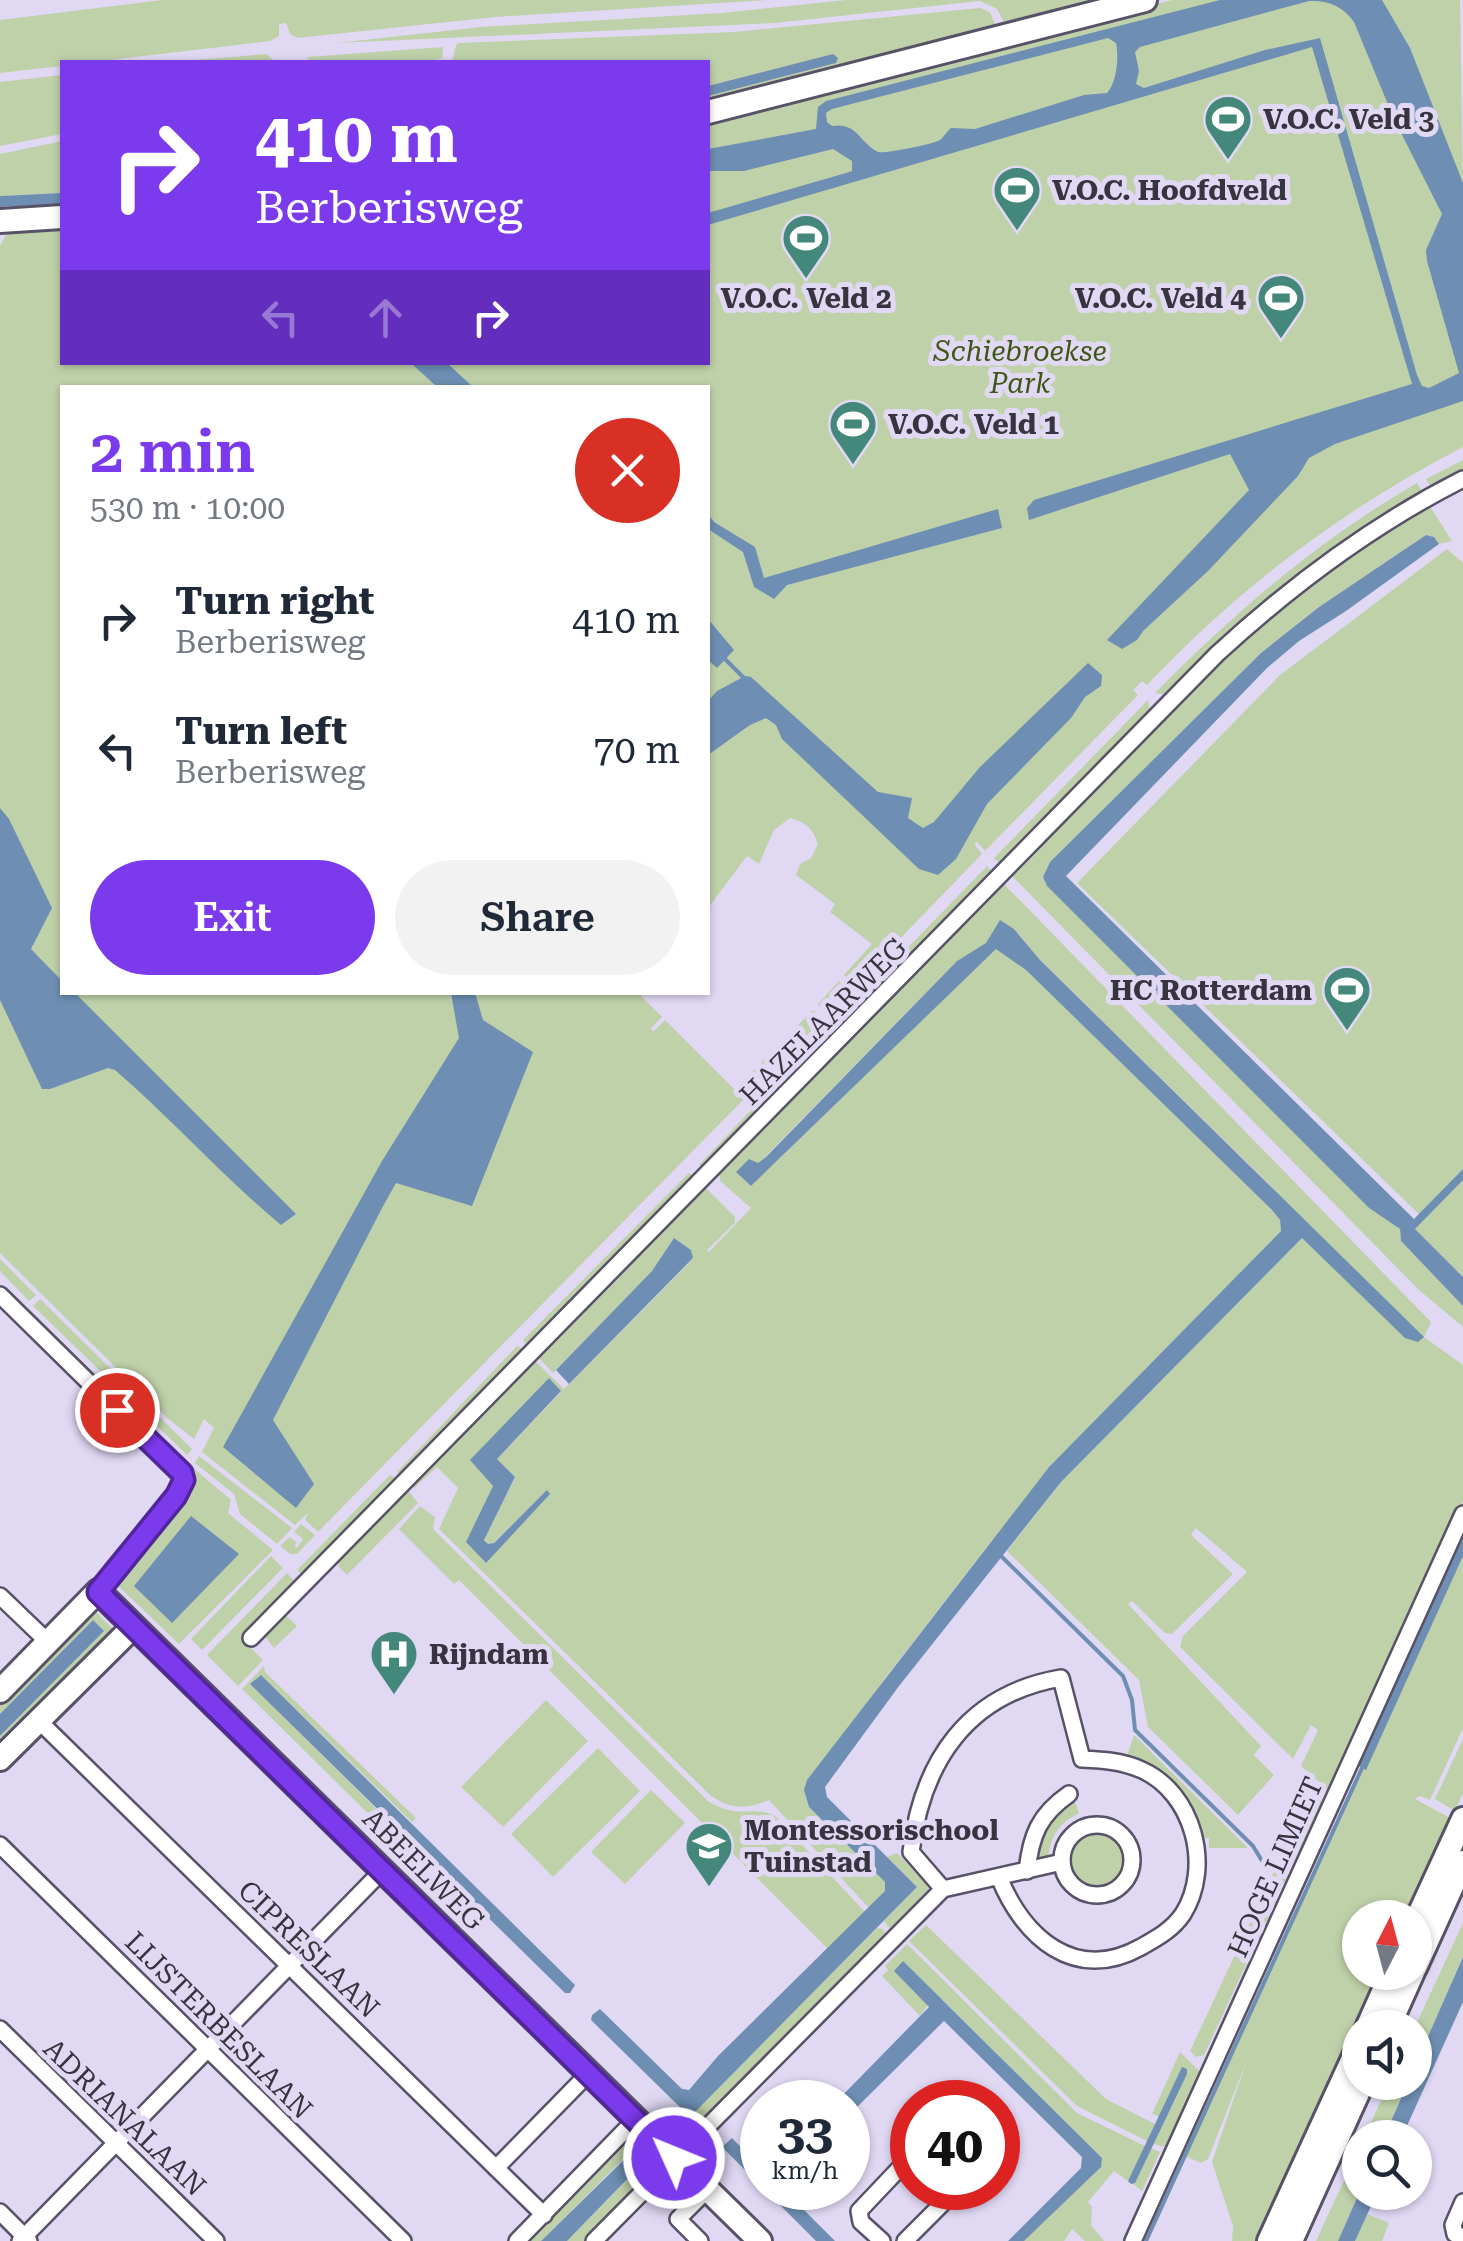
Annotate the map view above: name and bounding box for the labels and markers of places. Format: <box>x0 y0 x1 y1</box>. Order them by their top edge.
sports icon: V.O.C. Veld 3 <box>1202 93 1254 161</box>
place label: V.O.C. Veld 3 <box>1263 103 1434 136</box>
sports icon: V.O.C. Hoofdveld <box>991 164 1043 232</box>
place label: V.O.C. Hoofdveld <box>1052 174 1287 207</box>
sports icon: V.O.C. Veld 2 <box>780 212 832 280</box>
sports icon: V.O.C. Veld 4 <box>1255 272 1307 340</box>
place label: V.O.C. Veld 2 <box>720 282 892 315</box>
place label: V.O.C. Veld 4 <box>1075 282 1246 315</box>
sports icon: V.O.C. Veld 1 <box>827 398 879 466</box>
place label: V.O.C. Veld 1 <box>888 408 1059 441</box>
sports icon: HC Rotterdam <box>1321 964 1373 1032</box>
place label: HC Rotterdam <box>1110 974 1312 1007</box>
pin <box>75 1368 160 1453</box>
hospital icon: Rijndam <box>368 1628 420 1696</box>
place label: Rijndam <box>429 1638 549 1671</box>
place label: Montessorischool Tuinstad <box>744 1814 999 1879</box>
school or university icon: Montessorischool Tuinstad <box>683 1820 735 1888</box>

